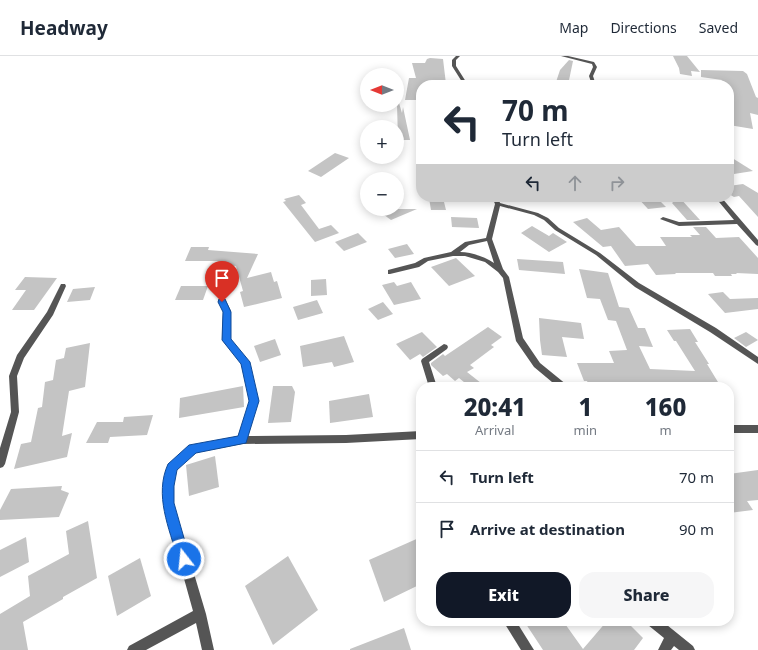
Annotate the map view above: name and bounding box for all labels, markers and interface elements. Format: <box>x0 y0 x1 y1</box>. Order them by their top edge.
text: Headway <box>20 15 108 41</box>
text: Map <box>559 18 588 37</box>
text: Directions <box>610 18 677 37</box>
text: Saved <box>699 18 738 37</box>
north arrow <box>360 68 404 112</box>
map controls <box>360 68 404 216</box>
text: 70 m <box>502 91 569 129</box>
icon: left <box>436 96 488 148</box>
button: + <box>360 120 404 164</box>
text: Turn left <box>502 127 573 151</box>
button: − <box>360 172 404 216</box>
icon: left <box>522 172 544 194</box>
icon: ahead <box>564 172 586 194</box>
icon: right <box>606 172 628 194</box>
pin <box>205 261 239 302</box>
icon: arrive <box>211 267 233 289</box>
text: 20:41 <box>464 390 526 423</box>
text: 1 <box>578 390 592 423</box>
text: 160 <box>645 390 686 423</box>
text: Arrival <box>475 421 515 439</box>
text: min <box>574 421 597 439</box>
text: m <box>659 421 672 439</box>
icon: left <box>436 466 458 488</box>
text: Turn left <box>470 467 534 487</box>
text: 70 m <box>679 467 714 487</box>
icon: arrive <box>436 518 458 540</box>
text: Arrive at destination <box>470 519 625 539</box>
text: 90 m <box>679 519 714 539</box>
position arrow <box>163 538 205 580</box>
button: Exit <box>436 572 571 618</box>
button: Share <box>579 572 714 618</box>

